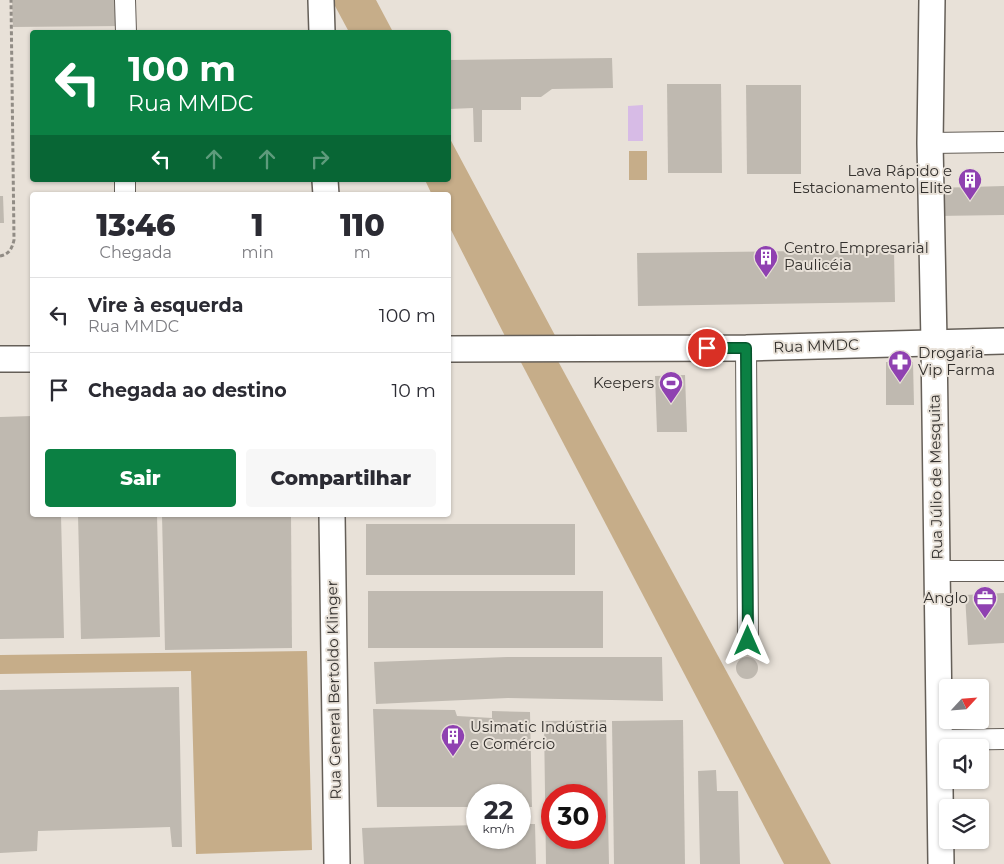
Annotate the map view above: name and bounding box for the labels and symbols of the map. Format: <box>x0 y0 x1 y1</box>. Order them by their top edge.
place label: Lava Rápido e Estacionamento Elite <box>792 161 952 197</box>
building icon: Lava Rápido e Estacionamento Elite <box>957 167 983 201</box>
place label: Centro Empresarial Paulicéia <box>784 238 929 274</box>
building icon: Centro Empresarial Paulicéia <box>753 244 779 278</box>
pin <box>686 327 728 369</box>
street label: Rua MMDC <box>773 335 859 356</box>
place label: Drogaria Vip Farma <box>918 343 995 379</box>
pharmacy icon: Drogaria Vip Farma <box>887 349 913 383</box>
sports icon: Keepers <box>658 370 684 404</box>
place label: Keepers <box>593 373 654 392</box>
street label: Rua Júlio de Mesquita <box>925 394 946 560</box>
street label: Rua General Bertoldo Klinger <box>322 580 345 800</box>
office icon: Anglo <box>972 585 998 619</box>
place label: Anglo <box>923 588 968 607</box>
position arrow <box>721 614 773 666</box>
north arrow <box>939 679 989 729</box>
place label: Usimatic Indústria e Comércio <box>470 717 608 753</box>
building icon: Usimatic Indústria e Comércio <box>440 723 466 757</box>
speed limit sign: 30 <box>541 784 606 849</box>

